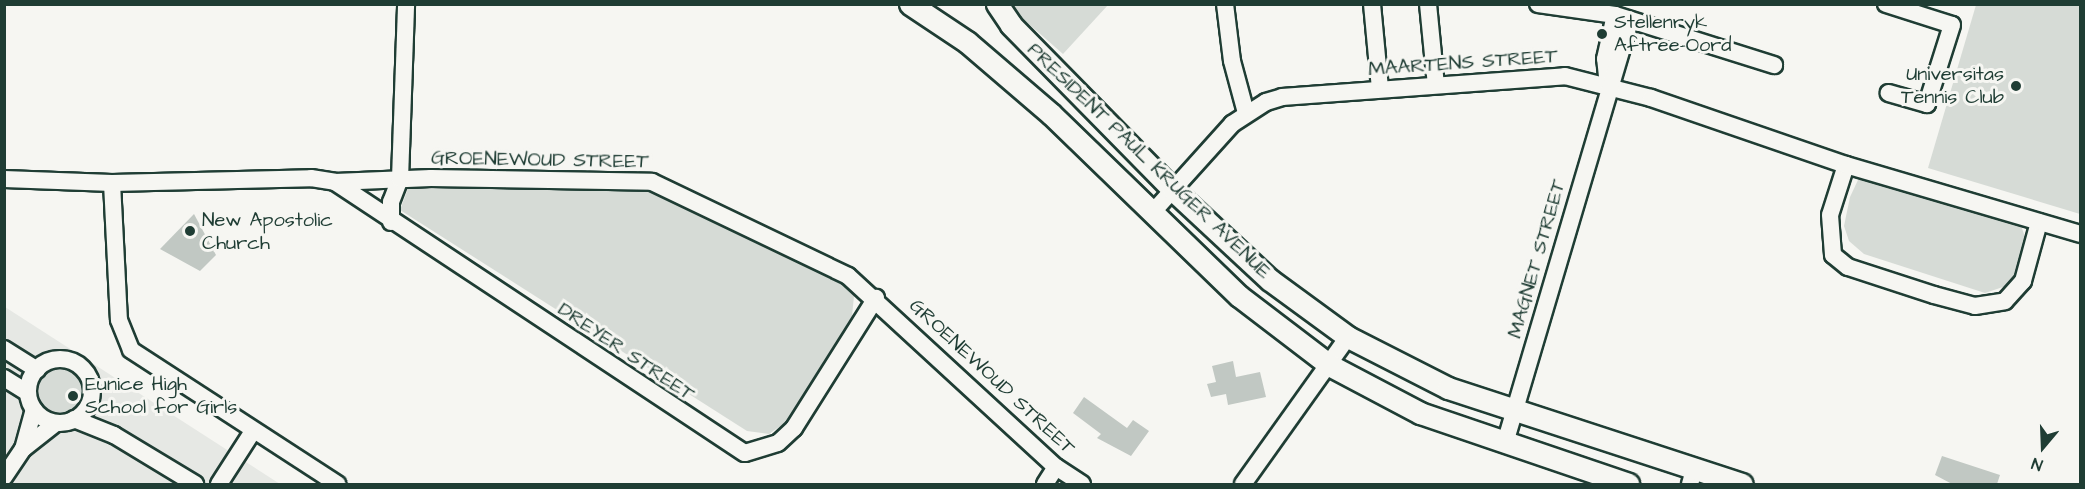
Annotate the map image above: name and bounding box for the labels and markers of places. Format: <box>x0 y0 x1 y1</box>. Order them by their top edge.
place label: Stellenryk Aftree-Oord <box>1614 11 1732 58</box>
marker: Stellenryk Aftree-Oord <box>1595 27 1609 41</box>
place label: Universitas Tennis Club <box>1901 62 2004 109</box>
marker: Universitas Tennis Club <box>2009 79 2023 93</box>
place label: New Apostolic Church <box>202 208 333 255</box>
marker: New Apostolic Church <box>183 224 197 238</box>
place label: Eunice High School for Girls <box>85 372 237 419</box>
marker: Eunice High School for Girls <box>66 389 80 403</box>

